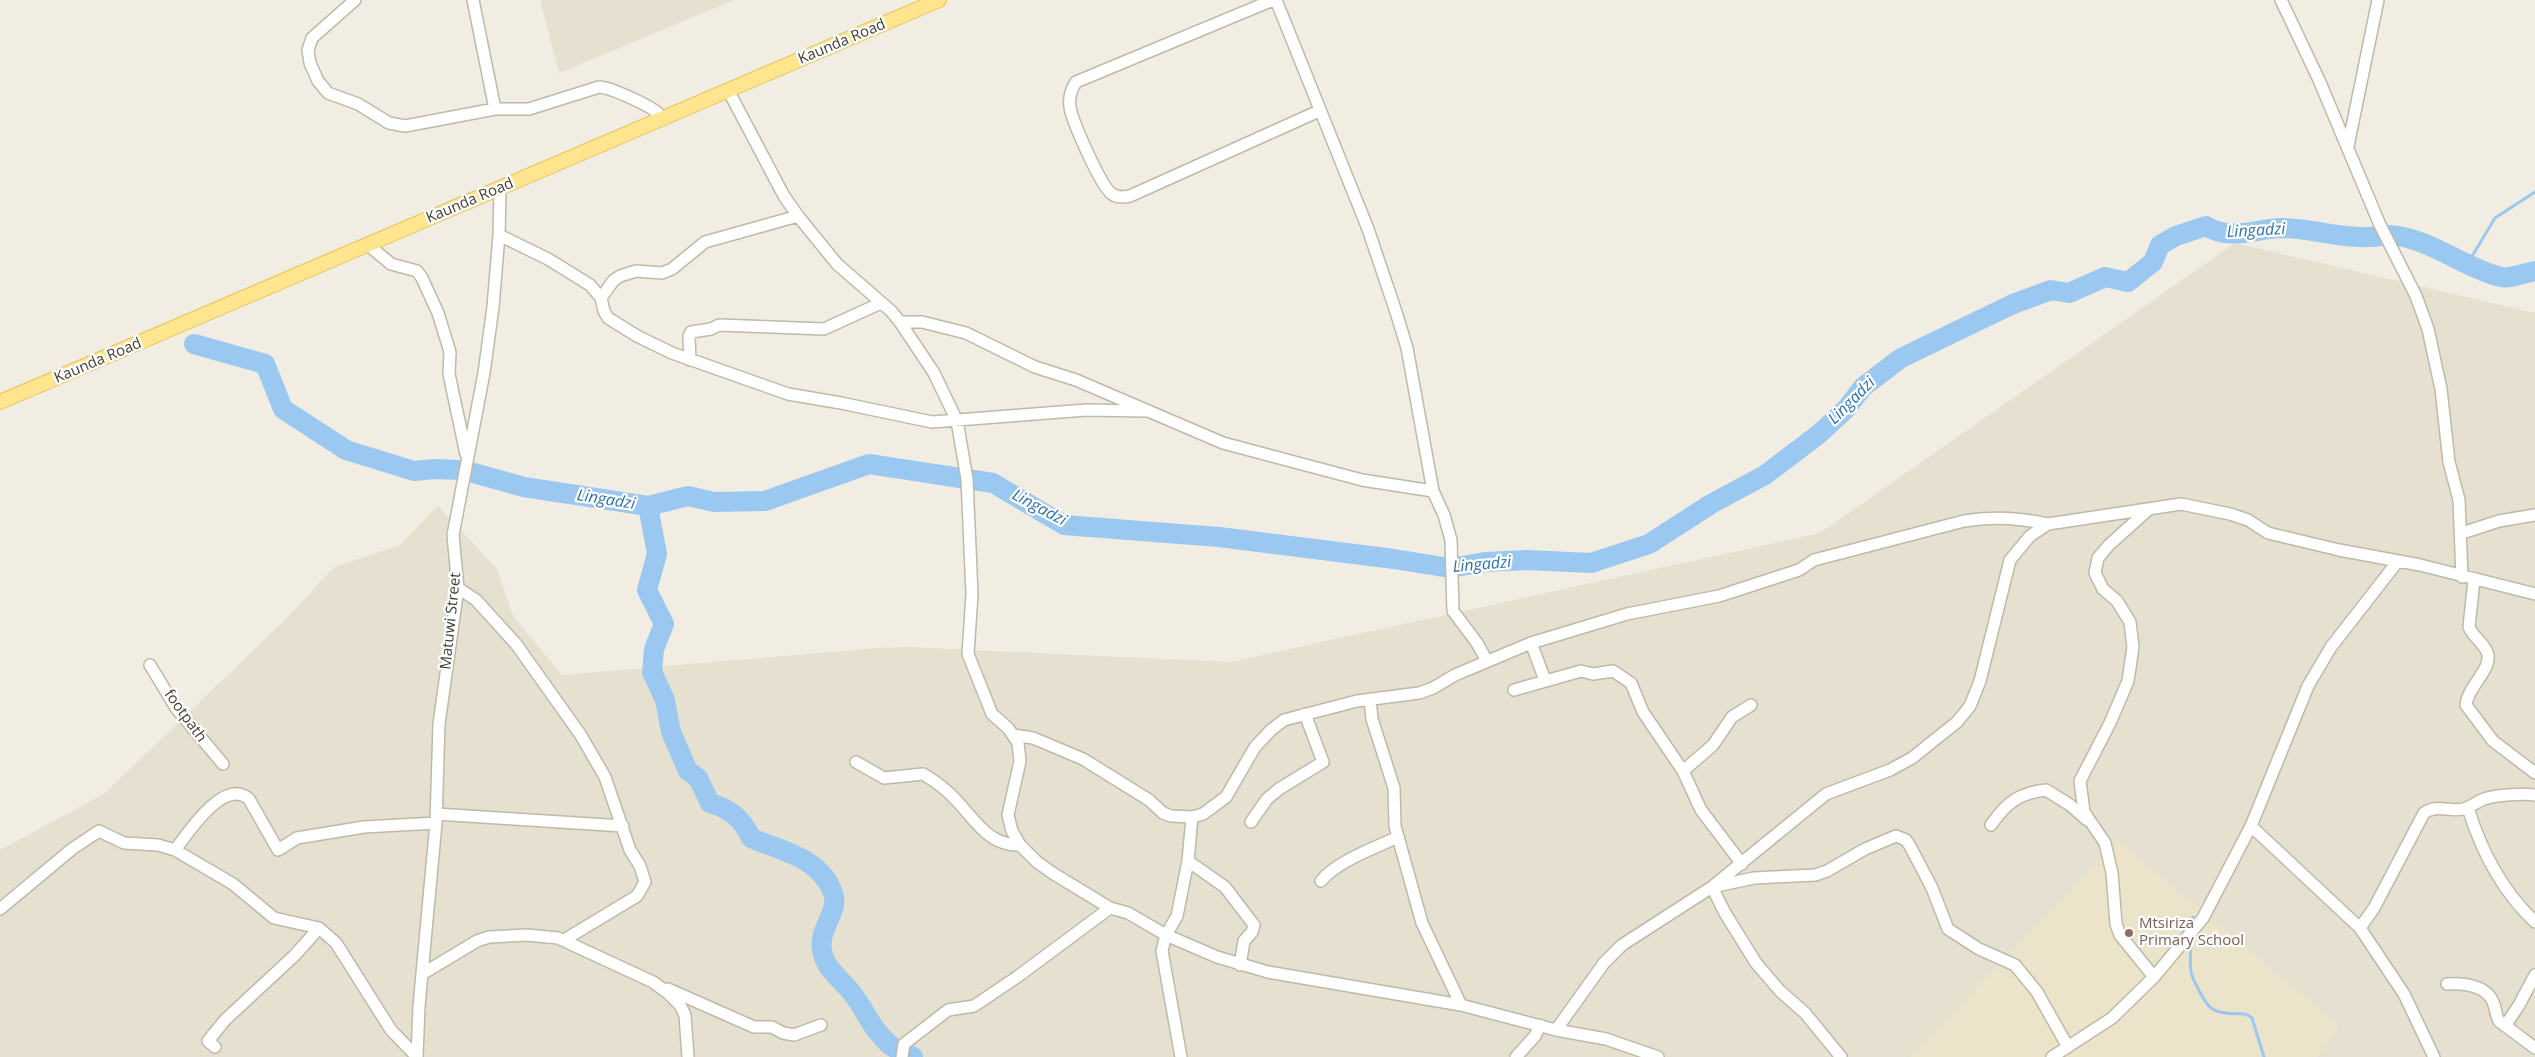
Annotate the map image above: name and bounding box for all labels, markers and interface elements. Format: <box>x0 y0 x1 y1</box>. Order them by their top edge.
street label: Kaunda Road <box>796 16 888 68</box>
street label: Kaunda Road <box>424 175 516 227</box>
water label: Lingadzi <box>2226 220 2286 242</box>
street label: Kaunda Road <box>52 335 144 387</box>
water label: Lingadzi <box>1824 373 1880 429</box>
water label: Lingadzi <box>576 486 636 514</box>
water label: Lingadzi <box>1009 486 1069 530</box>
water label: Lingadzi <box>1452 553 1512 577</box>
street label: Matuwi Street <box>437 572 465 670</box>
street label: footpath <box>160 686 210 746</box>
place label: Mtsiriza Primary School <box>2139 915 2244 950</box>
marker: Mtsiriza Primary School <box>2123 927 2135 939</box>

